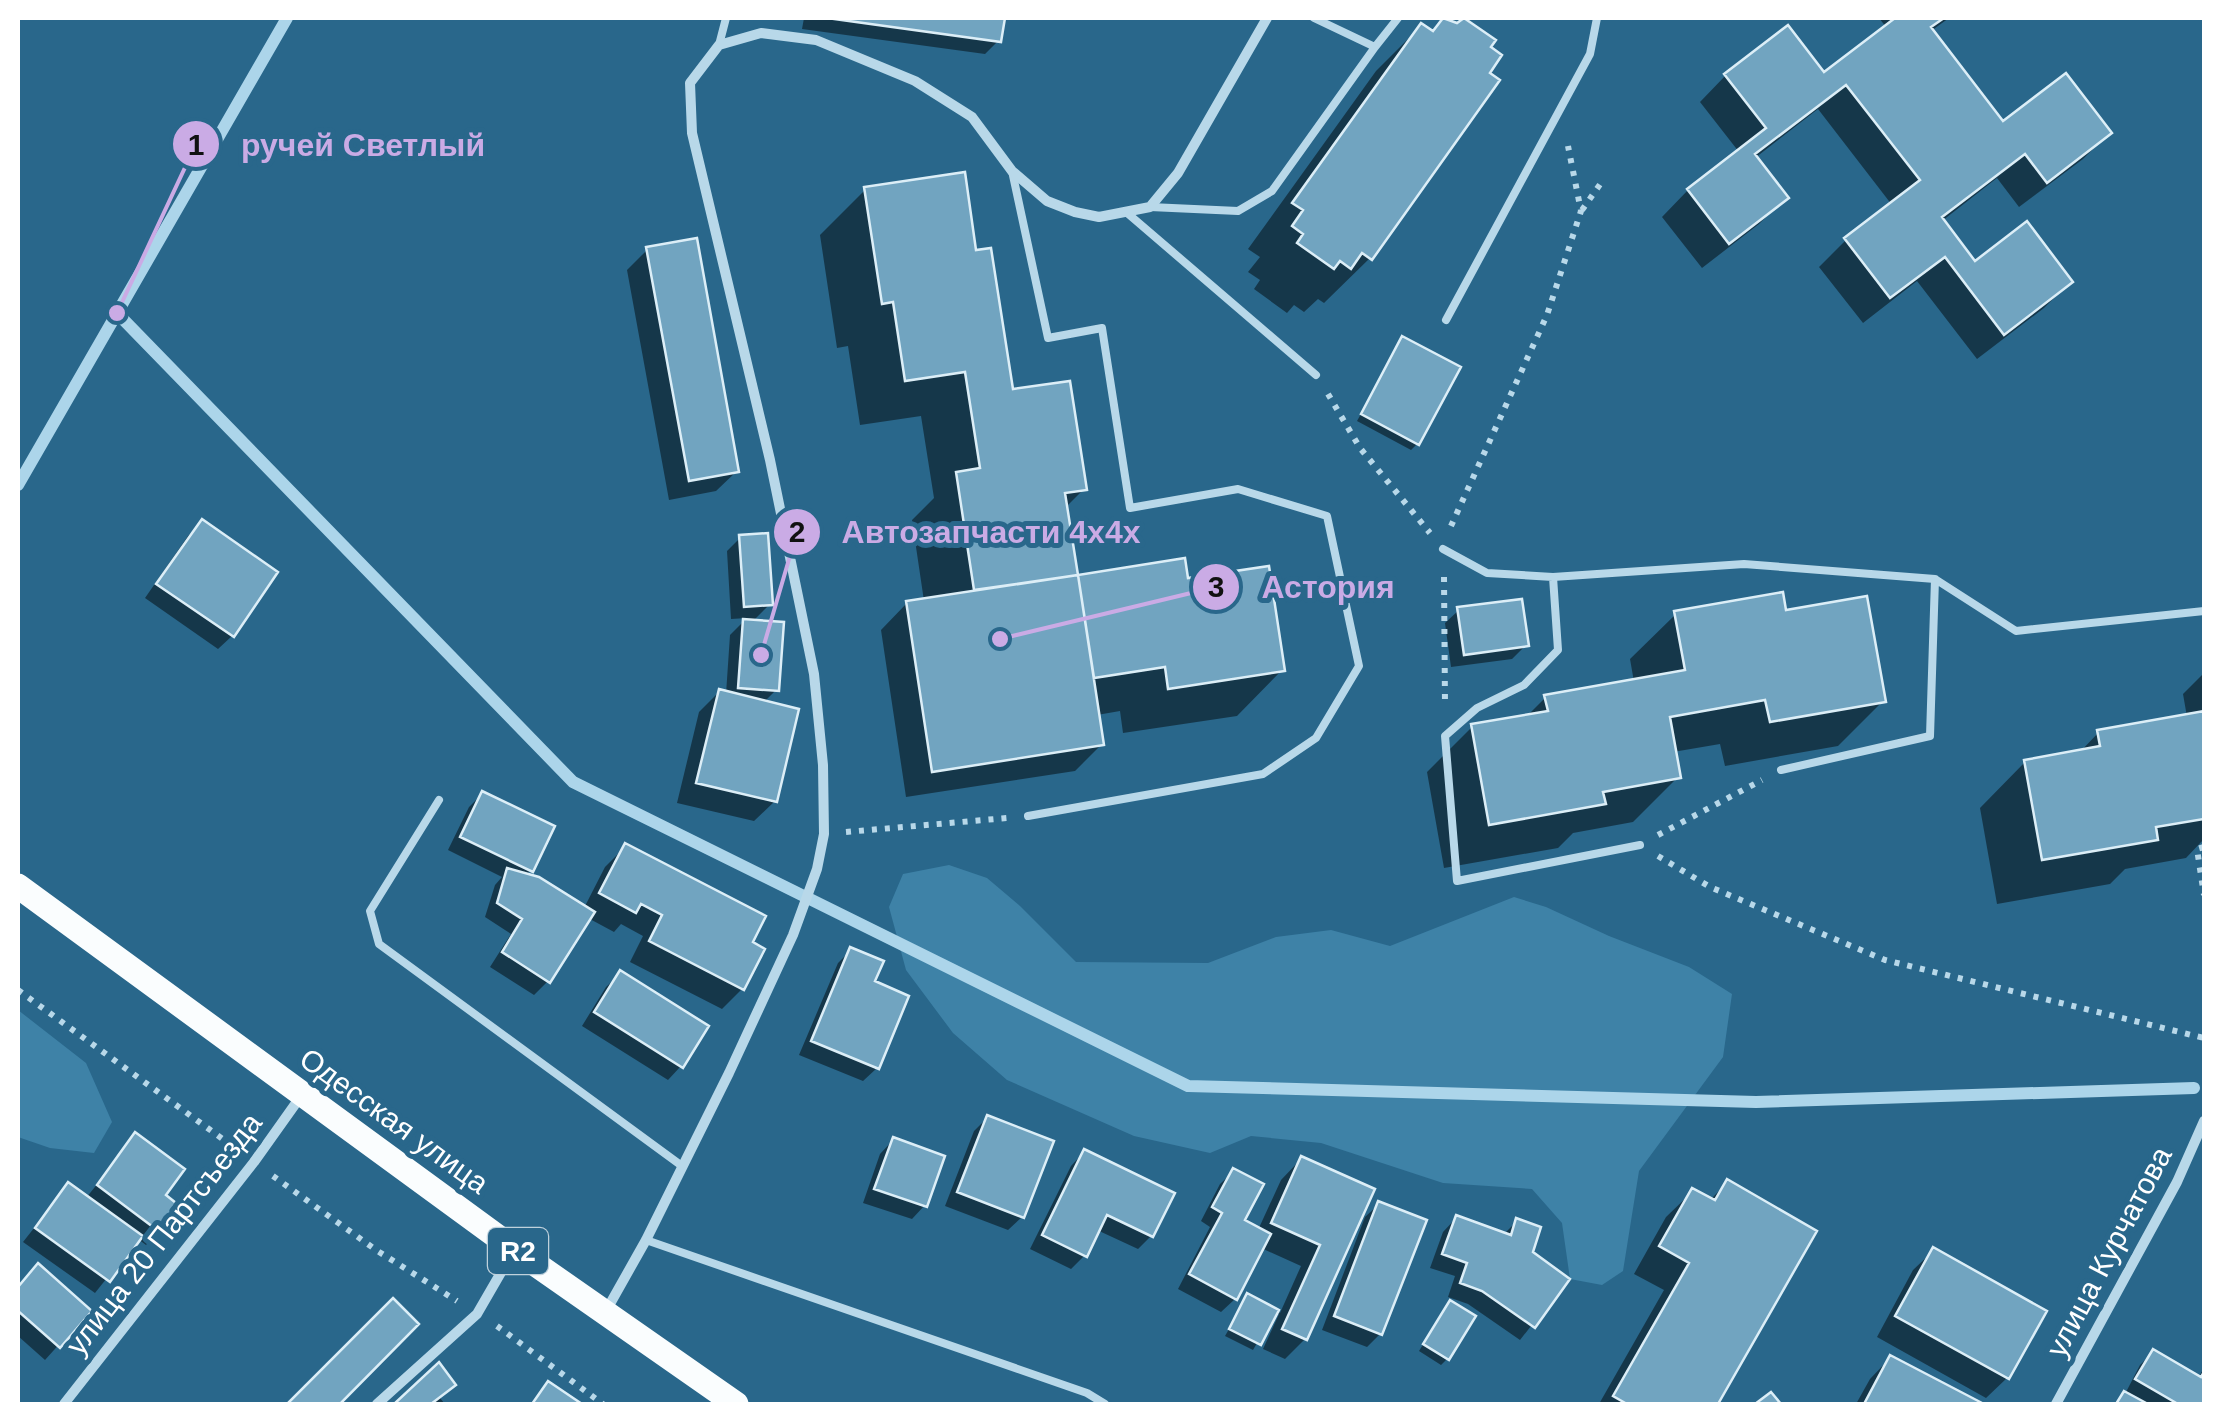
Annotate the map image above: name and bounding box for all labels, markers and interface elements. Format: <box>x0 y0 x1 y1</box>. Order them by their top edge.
callout: ручей Светлый <box>171 113 505 175</box>
text: ручей Светлый <box>241 127 485 163</box>
text: 1 <box>188 128 204 161</box>
callout: Автозапчасти 4х4х <box>772 501 1161 563</box>
text: Автозапчасти 4х4х <box>842 514 1141 550</box>
text: 2 <box>789 515 805 548</box>
callout: Астория <box>1191 556 1414 618</box>
text: Астория <box>1261 569 1395 605</box>
text: 3 <box>1208 570 1224 603</box>
street label: Одесская улица <box>294 1041 495 1200</box>
street label: улица 20 Партсъезда <box>59 1106 268 1361</box>
street label: улица Курчатова <box>2039 1141 2178 1362</box>
road number: R2 <box>488 1228 548 1274</box>

